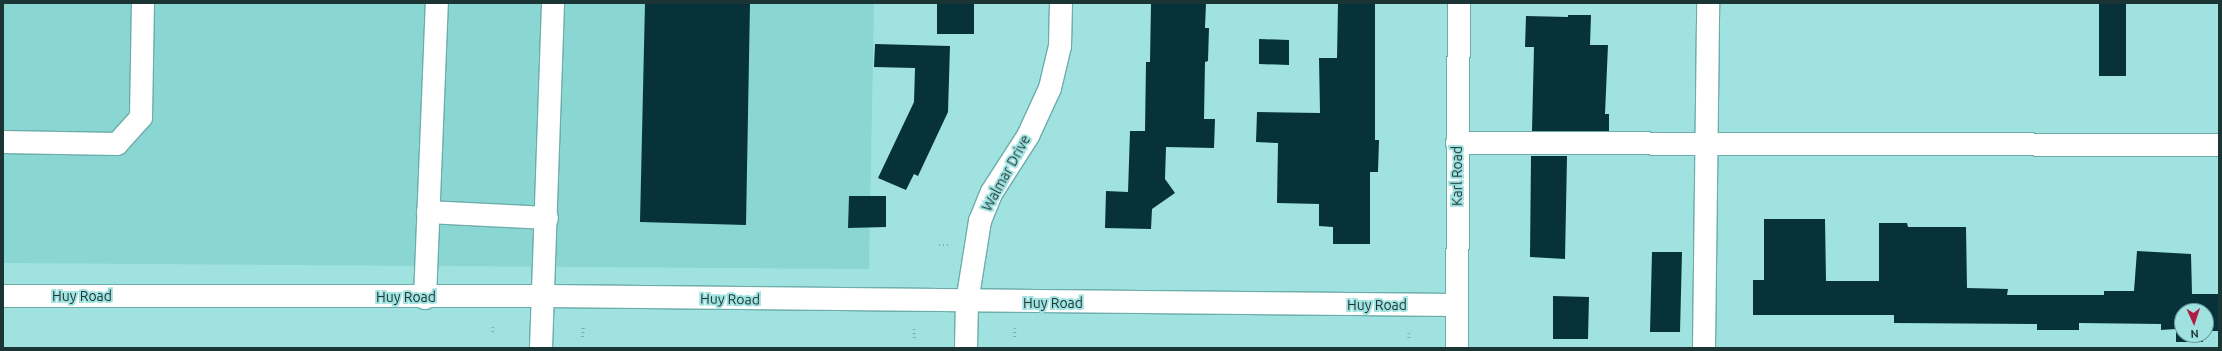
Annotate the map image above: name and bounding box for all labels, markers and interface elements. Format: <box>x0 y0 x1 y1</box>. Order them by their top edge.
street label: Walmar Drive <box>978 132 1034 214</box>
street label: Karl Road <box>1449 146 1465 206</box>
street label: Huy Road <box>52 288 112 304</box>
street label: Huy Road <box>376 289 436 305</box>
street label: Huy Road <box>700 290 760 308</box>
street label: Huy Road <box>1023 295 1083 311</box>
street label: Huy Road <box>1347 297 1407 313</box>
north arrow <box>2174 303 2214 343</box>
text: N <box>2190 328 2199 340</box>

